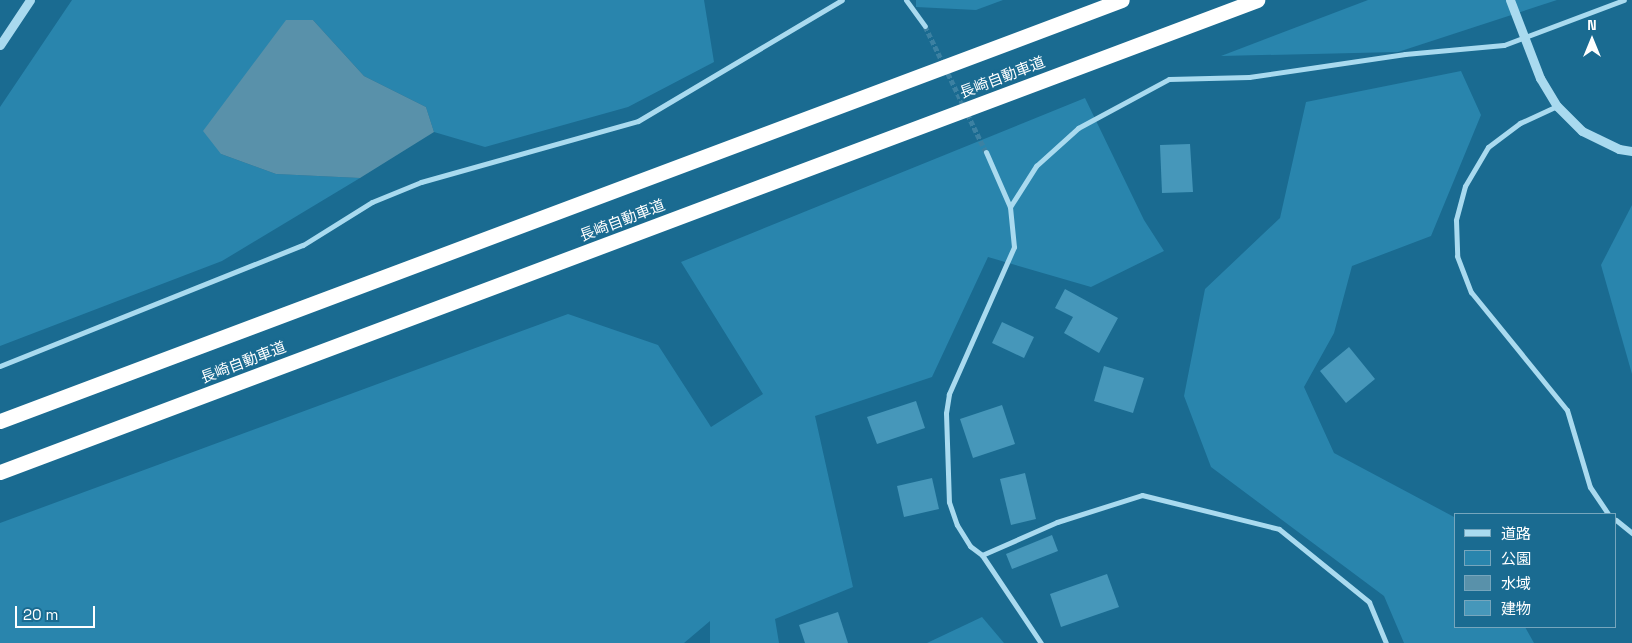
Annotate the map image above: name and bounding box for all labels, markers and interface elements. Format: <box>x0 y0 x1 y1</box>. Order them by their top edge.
north arrow <box>1567 15 1617 65</box>
text: N <box>1587 16 1597 34</box>
street label: 長崎自動車道 <box>957 52 1047 102</box>
street label: 長崎自動車道 <box>577 195 667 245</box>
street label: 長崎自動車道 <box>198 337 288 387</box>
legend <box>1454 513 1617 628</box>
text: 道路 <box>1501 524 1531 543</box>
text: 公園 <box>1501 549 1531 568</box>
text: 水域 <box>1501 574 1531 593</box>
scale bar <box>18 596 98 628</box>
text: 建物 <box>1501 599 1531 618</box>
text: 20 m <box>23 605 58 624</box>

